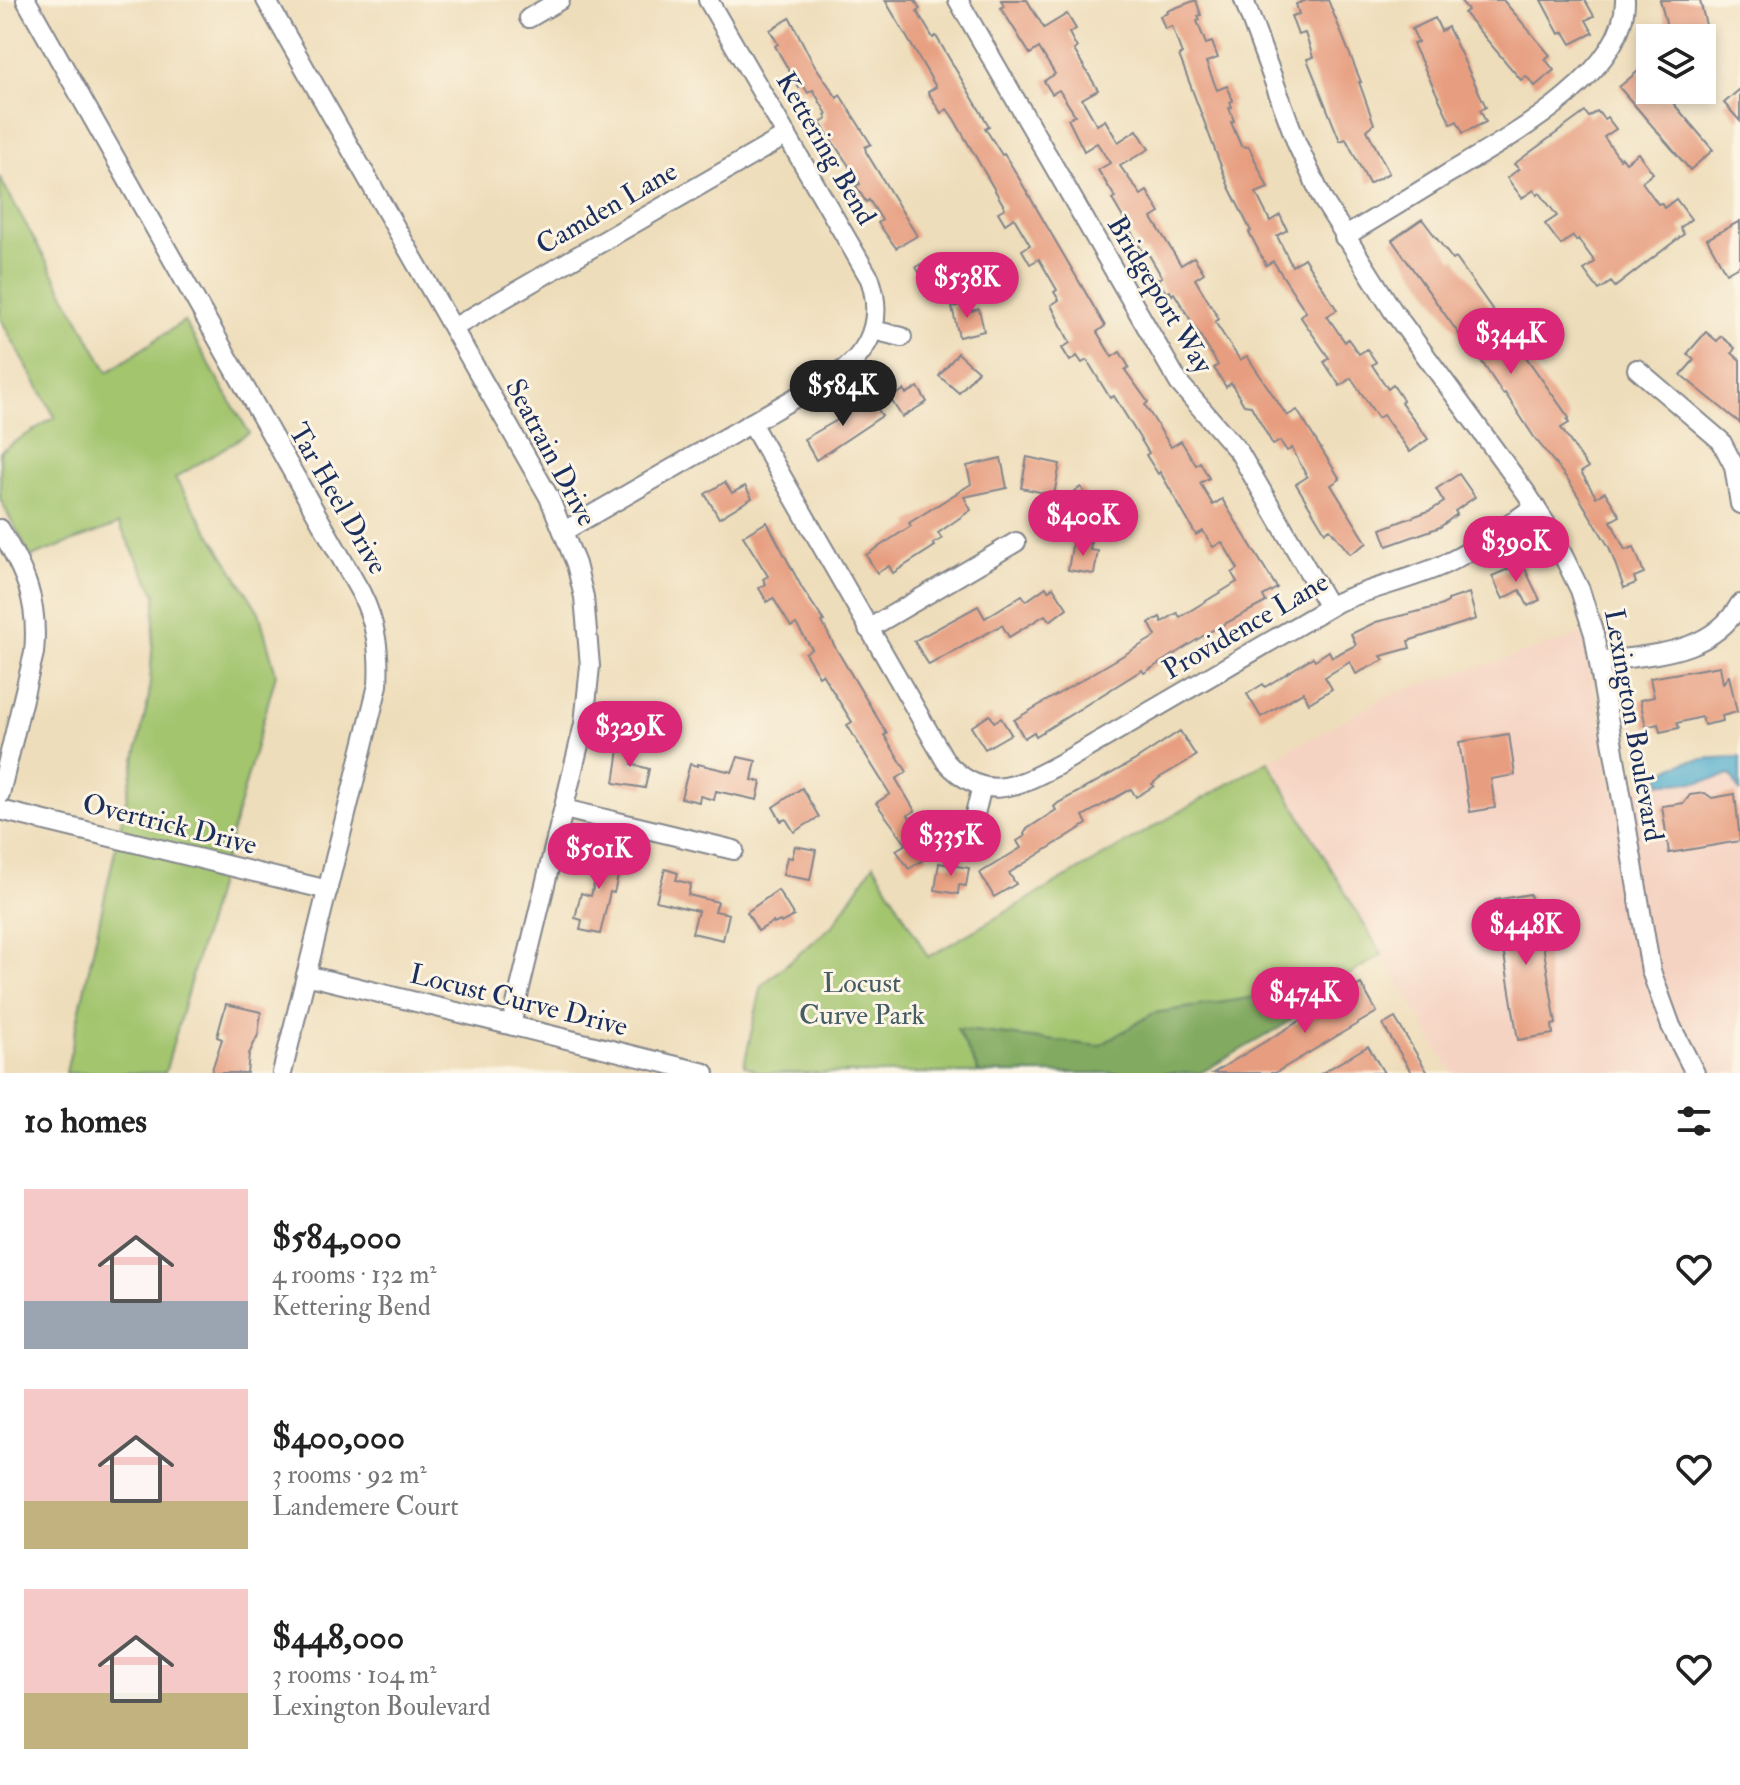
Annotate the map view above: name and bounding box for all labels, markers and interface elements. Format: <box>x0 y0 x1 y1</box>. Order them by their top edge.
map controls <box>1636 24 1716 104</box>
button: layers <box>1636 24 1716 104</box>
street label: Kettering Bend <box>768 66 884 232</box>
street label: Camden Lane <box>530 154 684 263</box>
street label: Bridgeport Way <box>1099 210 1221 381</box>
pin: $538K <box>911 252 1023 320</box>
text: $538K <box>934 262 1000 294</box>
pin: $344K <box>1455 308 1567 376</box>
text: $344K <box>1476 318 1546 350</box>
pin: $584K <box>787 360 899 428</box>
text: $584K <box>808 370 878 402</box>
street label: Seatrain Drive <box>497 373 604 533</box>
street label: Tar Heel Drive <box>280 417 395 581</box>
pin: $400K <box>1027 490 1139 558</box>
text: $400K <box>1046 500 1120 532</box>
pin: $390K <box>1460 516 1572 584</box>
text: $390K <box>1481 526 1551 558</box>
street label: Providence Lane <box>1157 565 1335 688</box>
street label: Lexington Boulevard <box>1596 606 1671 844</box>
pin: $329K <box>574 701 686 769</box>
text: $329K <box>595 711 665 743</box>
street label: Overtrick Drive <box>79 786 261 863</box>
pin: $335K <box>895 810 1007 878</box>
text: $335K <box>919 820 983 852</box>
pin: $501K <box>543 823 655 891</box>
text: $501K <box>566 833 632 865</box>
pin: $448K <box>1470 899 1582 967</box>
text: $448K <box>1489 909 1563 941</box>
street label: Locust Curve Drive <box>406 956 631 1045</box>
park label: Locust Curve Park <box>799 966 926 1033</box>
pin: $474K <box>1249 967 1361 1035</box>
text: $474K <box>1269 977 1341 1009</box>
icon: filters <box>1672 1099 1716 1143</box>
text: 10 homes <box>24 1100 147 1143</box>
text: $584,000 <box>272 1216 402 1259</box>
icon: home <box>88 1221 184 1317</box>
icon: heart <box>1672 1247 1716 1291</box>
text: 4 rooms · 132 m² <box>272 1259 437 1291</box>
text: Kettering Bend <box>272 1291 431 1323</box>
text: $400,000 <box>272 1416 405 1459</box>
icon: home <box>88 1421 184 1517</box>
icon: heart <box>1672 1447 1716 1491</box>
text: 3 rooms · 92 m² <box>272 1459 427 1491</box>
text: Landemere Court <box>272 1491 459 1523</box>
text: $448,000 <box>272 1616 404 1659</box>
icon: home <box>88 1621 184 1717</box>
icon: heart <box>1672 1647 1716 1691</box>
text: 3 rooms · 104 m² <box>272 1659 437 1691</box>
text: Lexington Boulevard <box>272 1691 491 1723</box>

